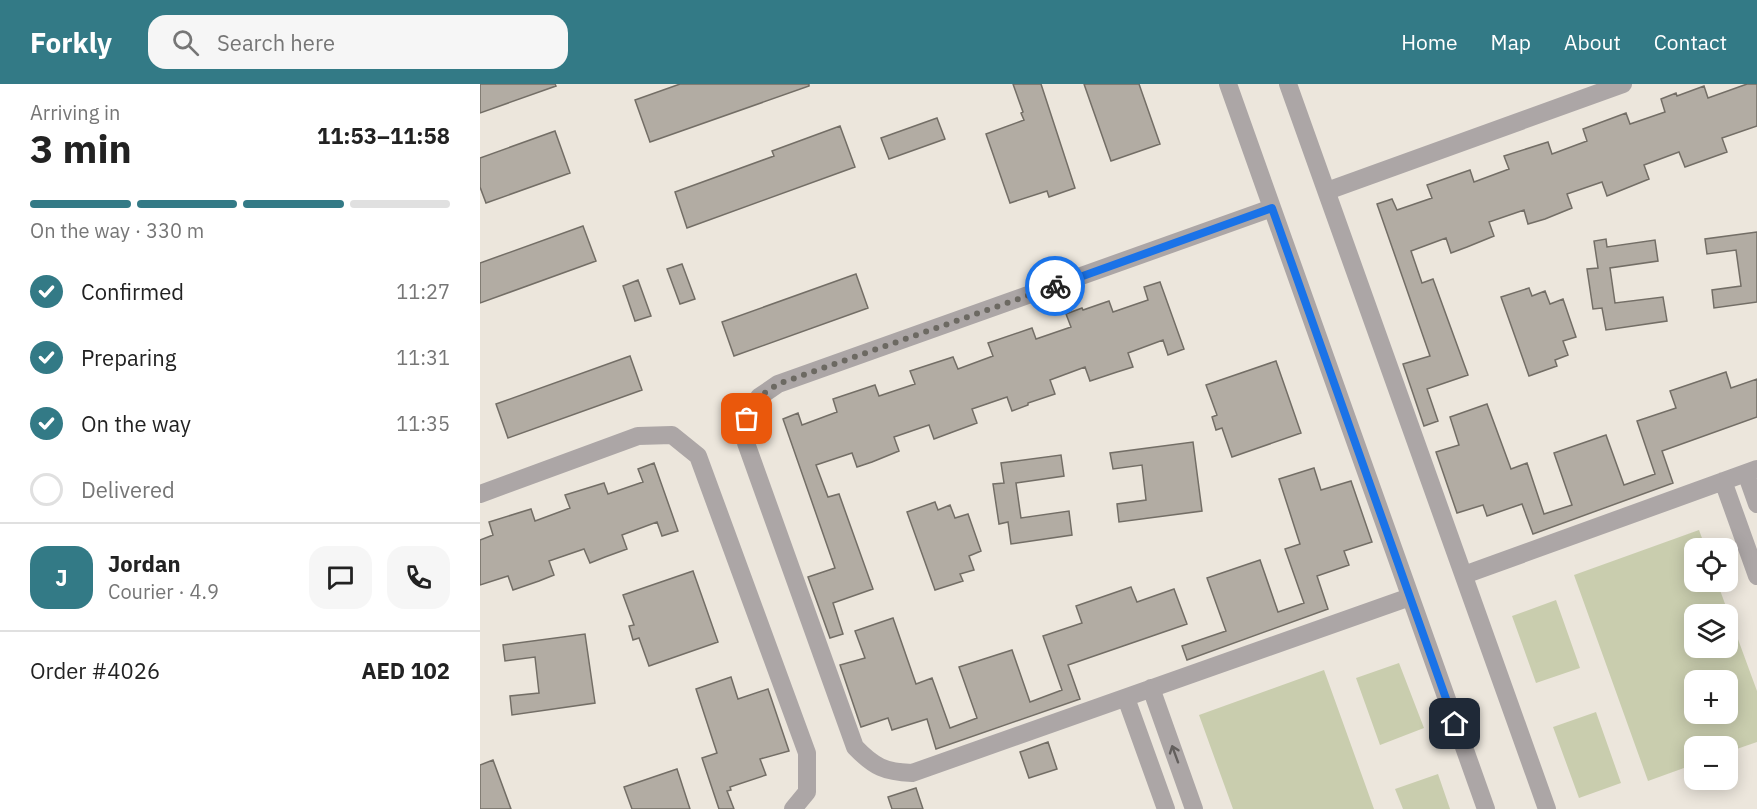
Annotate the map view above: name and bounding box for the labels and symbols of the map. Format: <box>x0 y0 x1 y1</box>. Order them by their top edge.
courier <box>1025 256 1085 316</box>
pin <box>721 393 772 444</box>
pin <box>1429 698 1480 749</box>
one-way arrow <box>1168 745 1179 764</box>

